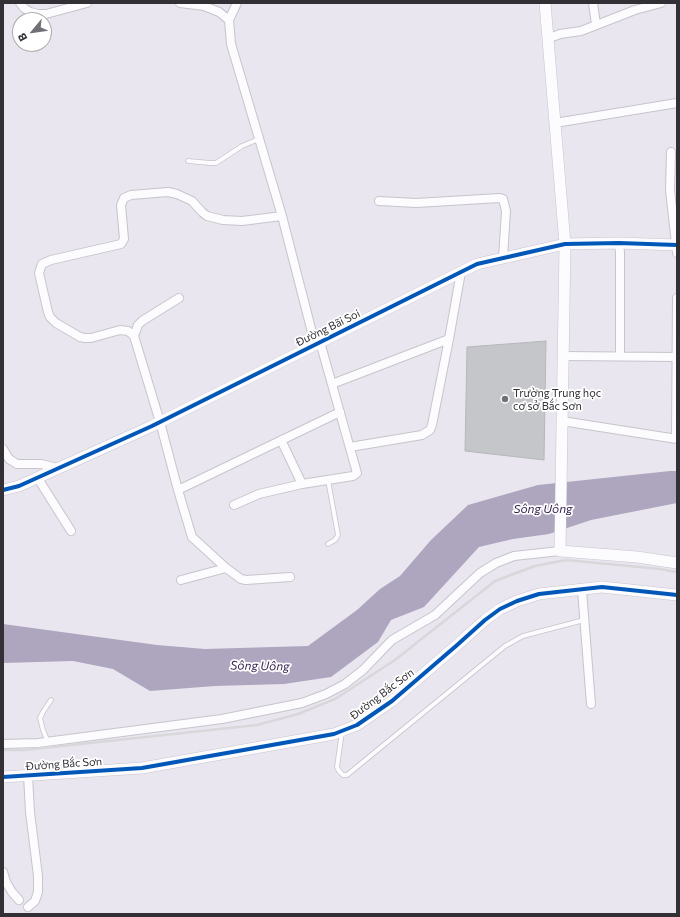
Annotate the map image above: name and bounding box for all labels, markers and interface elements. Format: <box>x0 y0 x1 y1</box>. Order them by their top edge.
north arrow <box>12 12 52 52</box>
text: B <box>14 31 29 44</box>
street label: Đường Bãi Soi <box>294 307 362 349</box>
place label: Trường Trung học cơ sở Bắc Sơn <box>513 386 601 412</box>
marker: Trường Trung học cơ sở Bắc Sơn <box>500 394 510 404</box>
water label: Sông Uông <box>513 502 573 516</box>
water label: Sông Uông <box>230 658 290 674</box>
street label: Đường Bắc Sơn <box>347 666 417 722</box>
street label: Đường Bắc Sơn <box>25 755 103 773</box>

